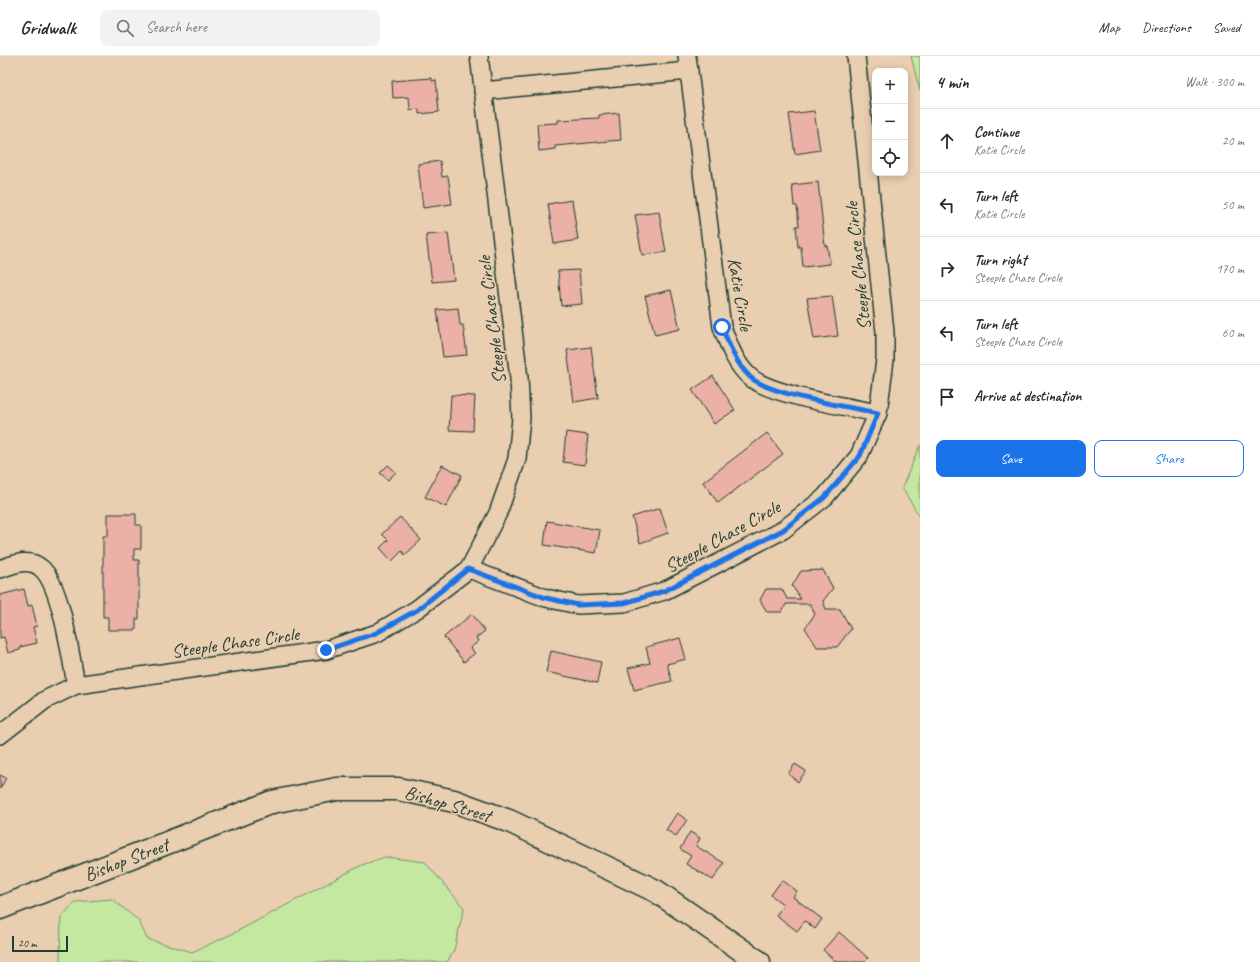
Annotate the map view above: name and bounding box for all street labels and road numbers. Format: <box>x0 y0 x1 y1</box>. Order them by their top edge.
street label: Steeple Chase Circle <box>839 199 877 331</box>
street label: Steeple Chase Circle <box>472 253 512 385</box>
street label: Katie Circle <box>722 256 759 334</box>
street label: Steeple Chase Circle <box>660 494 786 579</box>
street label: Steeple Chase Circle <box>170 622 302 664</box>
street label: Bishop Street <box>402 780 496 828</box>
street label: Bishop Street <box>81 832 175 887</box>

